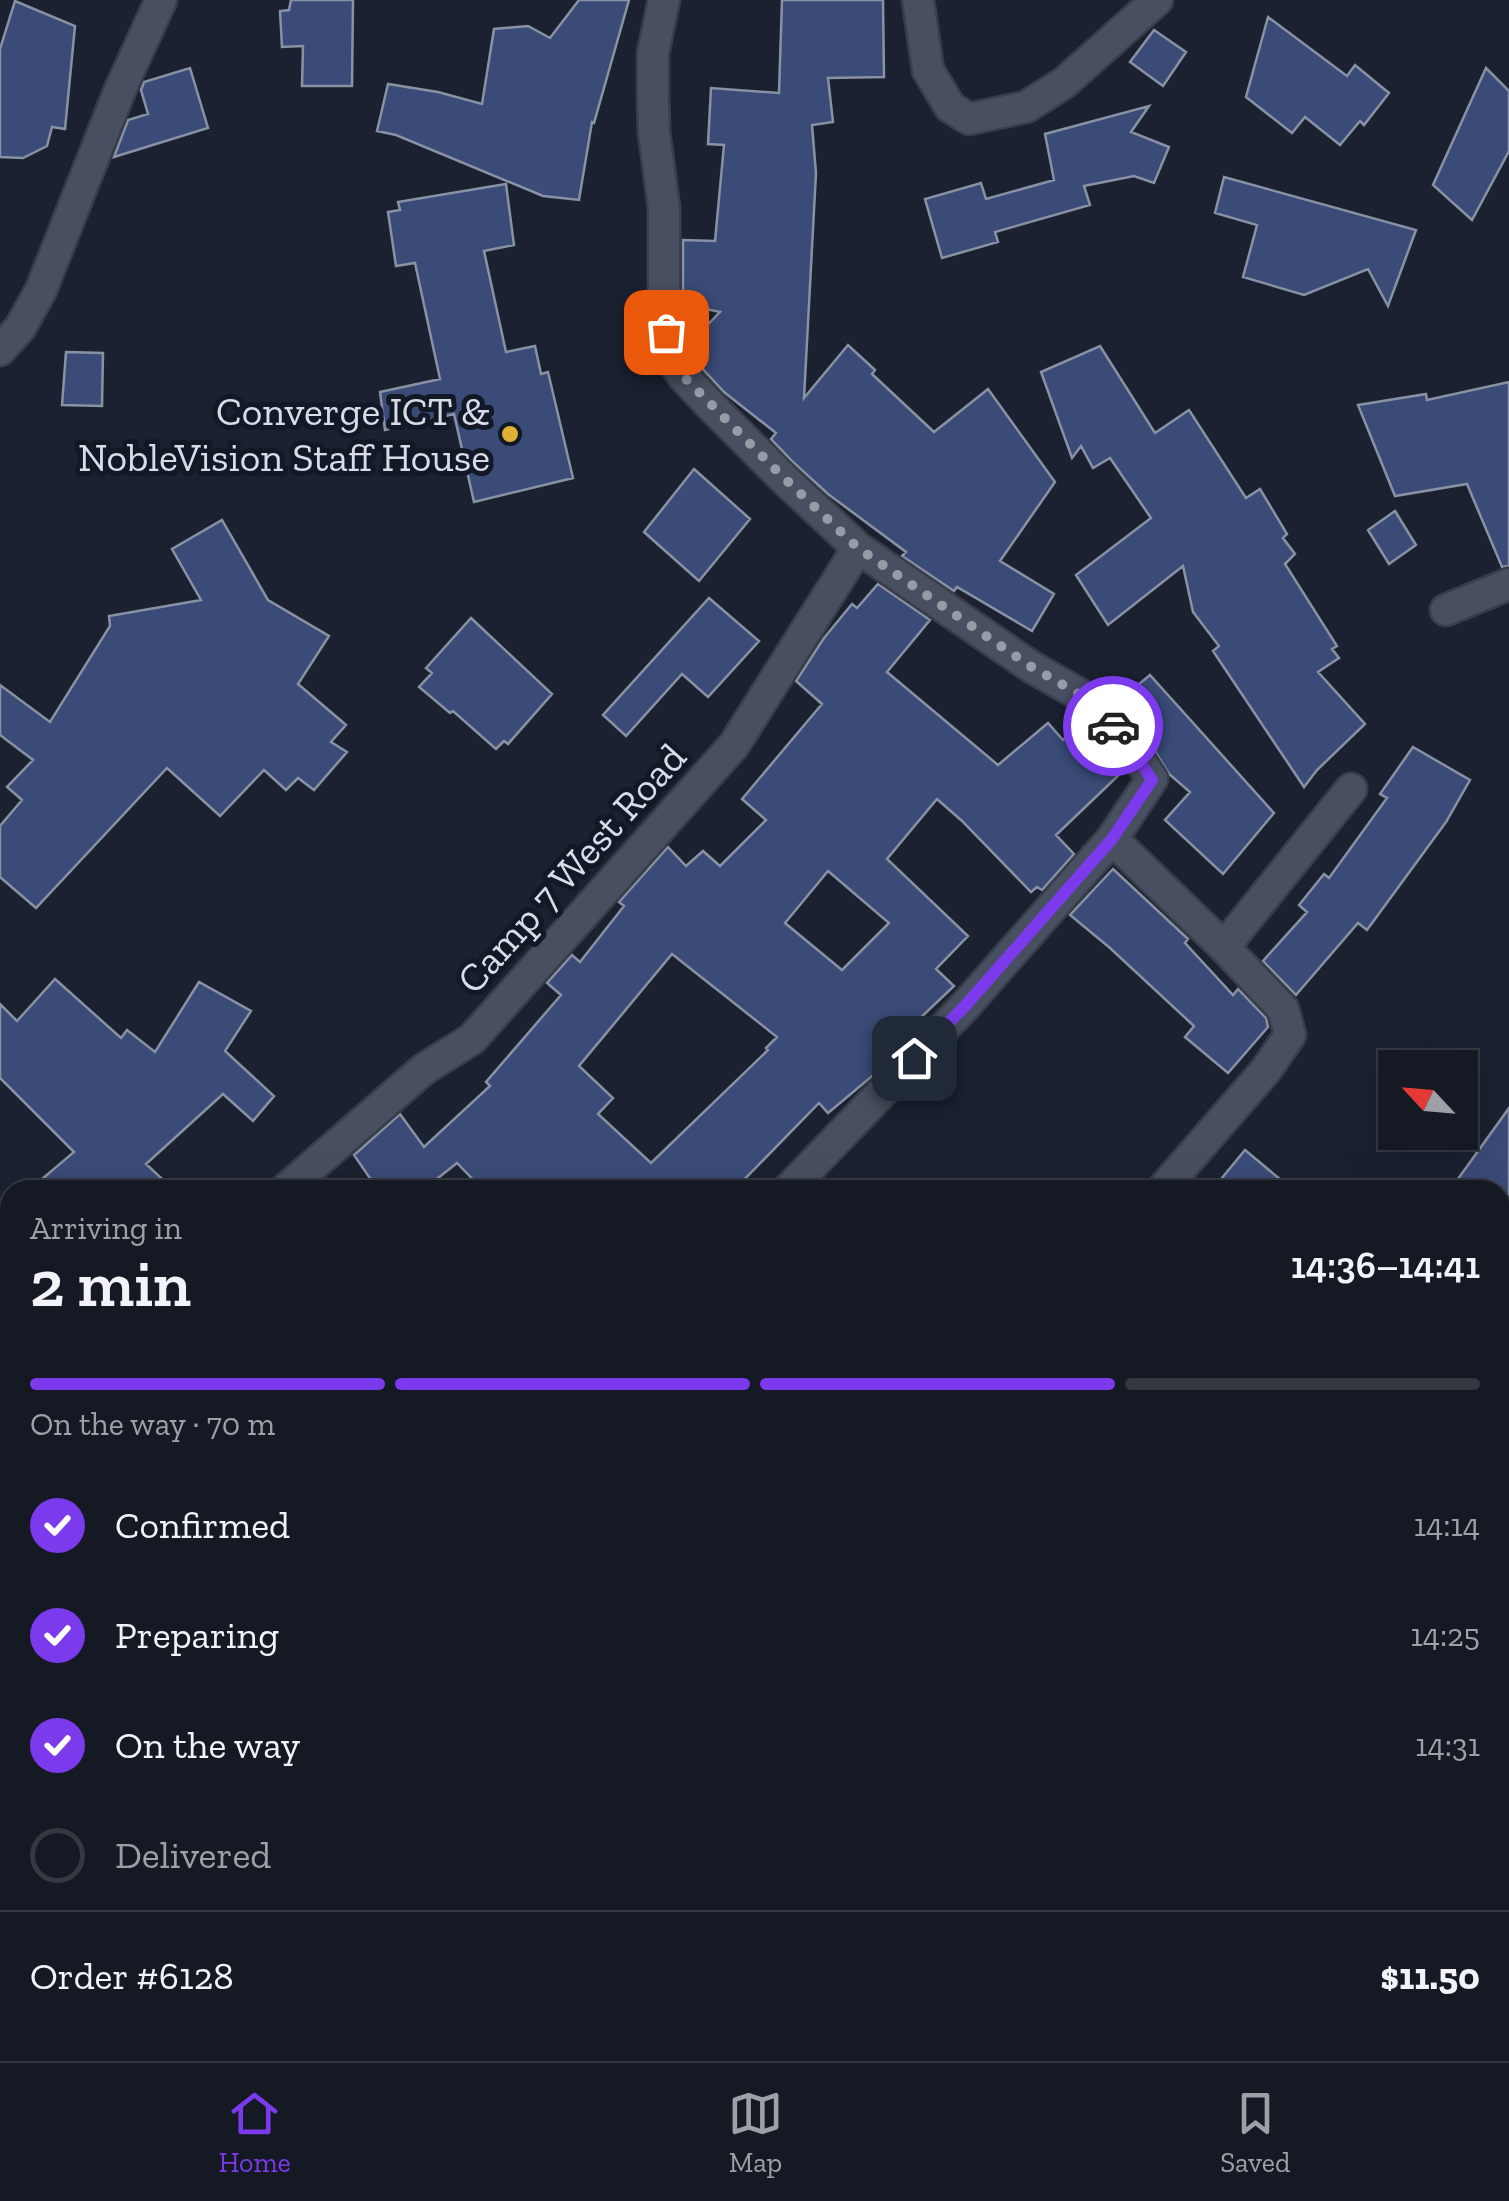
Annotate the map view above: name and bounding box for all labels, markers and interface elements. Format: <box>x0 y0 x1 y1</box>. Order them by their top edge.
pin <box>624 290 709 375</box>
icon: bag <box>639 305 694 360</box>
place label: Converge ICT & NobleVision Staff House <box>78 387 490 481</box>
marker: Converge ICT & NobleVision Staff House <box>499 423 521 445</box>
courier <box>1063 676 1163 776</box>
icon: car <box>1086 699 1141 754</box>
street label: Camp 7 West Road <box>446 733 696 1003</box>
pin <box>872 1016 957 1101</box>
icon: home <box>887 1031 942 1086</box>
north arrow <box>1378 1050 1478 1150</box>
map controls <box>1378 1050 1478 1150</box>
text: Arriving in <box>30 1209 182 1247</box>
text: 14:36–14:41 <box>1291 1242 1480 1288</box>
text: 2 min <box>30 1245 191 1323</box>
text: On the way · 70 m <box>30 1405 275 1443</box>
icon: check <box>30 1498 85 1553</box>
text: Confirmed <box>115 1502 290 1548</box>
text: 14:14 <box>1414 1506 1480 1544</box>
icon: check <box>30 1608 85 1663</box>
text: Preparing <box>115 1612 279 1658</box>
text: 14:25 <box>1410 1616 1480 1654</box>
icon: check <box>30 1718 85 1773</box>
text: On the way <box>115 1722 300 1768</box>
text: 14:31 <box>1415 1726 1480 1764</box>
text: Delivered <box>115 1832 271 1878</box>
text: Order #6128 <box>30 1953 234 1999</box>
text: $11.50 <box>1380 1953 1480 1999</box>
tab: Home <box>219 2086 291 2179</box>
tab: Map <box>728 2086 783 2179</box>
tab: Saved <box>1220 2086 1290 2179</box>

